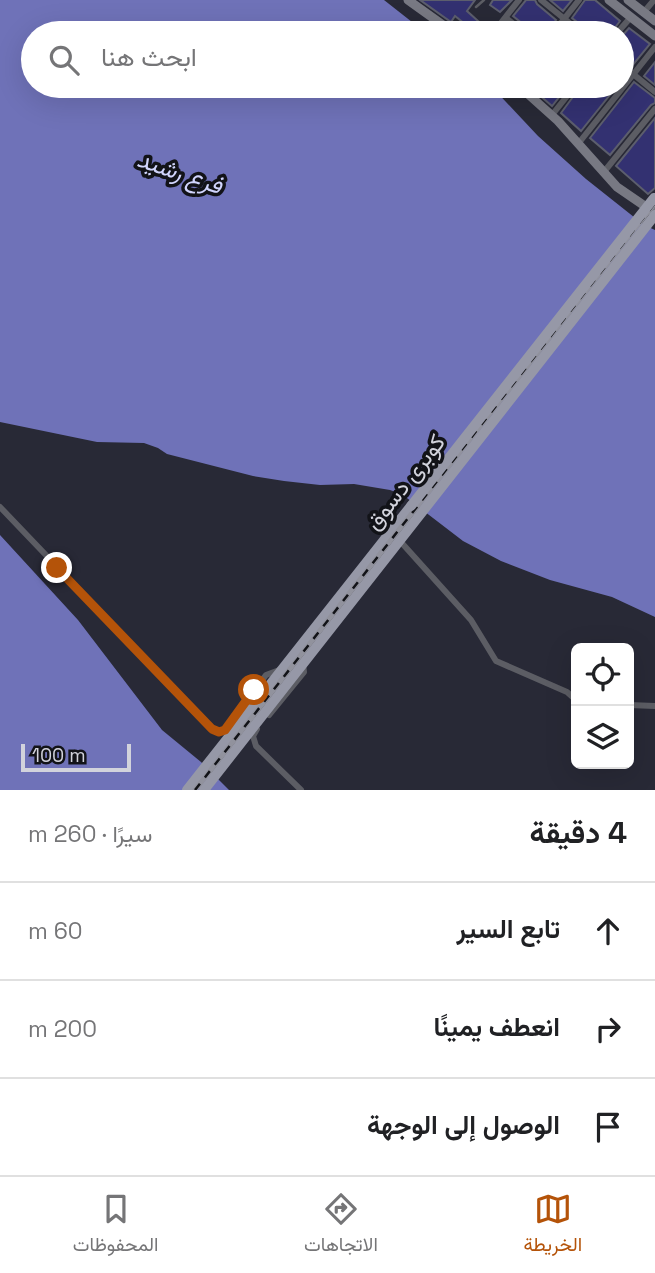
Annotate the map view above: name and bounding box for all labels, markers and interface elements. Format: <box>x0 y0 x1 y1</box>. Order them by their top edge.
search box <box>21 21 634 98</box>
text: ابحث هنا <box>101 40 197 74</box>
icon: search <box>45 41 83 79</box>
water label: فرع رشيد <box>133 143 228 203</box>
street label: كوبرى دسوق <box>358 428 452 536</box>
route end <box>41 552 72 583</box>
map controls <box>571 643 634 769</box>
button: locate <box>571 643 634 706</box>
route start <box>238 674 269 705</box>
button: layers <box>571 706 634 769</box>
scale bar <box>21 741 131 773</box>
text: 100 m <box>32 743 86 768</box>
text: 4 دقيقة <box>530 813 627 852</box>
text: سيرًا · 260 m <box>28 819 152 849</box>
text: تابع السير <box>456 912 560 946</box>
icon: ahead <box>589 912 627 950</box>
text: 60 m <box>28 916 83 946</box>
text: انعطف يمينًا <box>434 1010 560 1044</box>
icon: right <box>589 1010 627 1048</box>
text: 200 m <box>28 1014 97 1044</box>
text: الوصول إلى الوجهة <box>367 1108 560 1142</box>
icon: arrive <box>589 1108 627 1146</box>
tab: المحفوظات <box>73 1190 158 1261</box>
tab: الاتجاهات <box>304 1190 378 1261</box>
tab: الخريطة <box>523 1190 582 1261</box>

